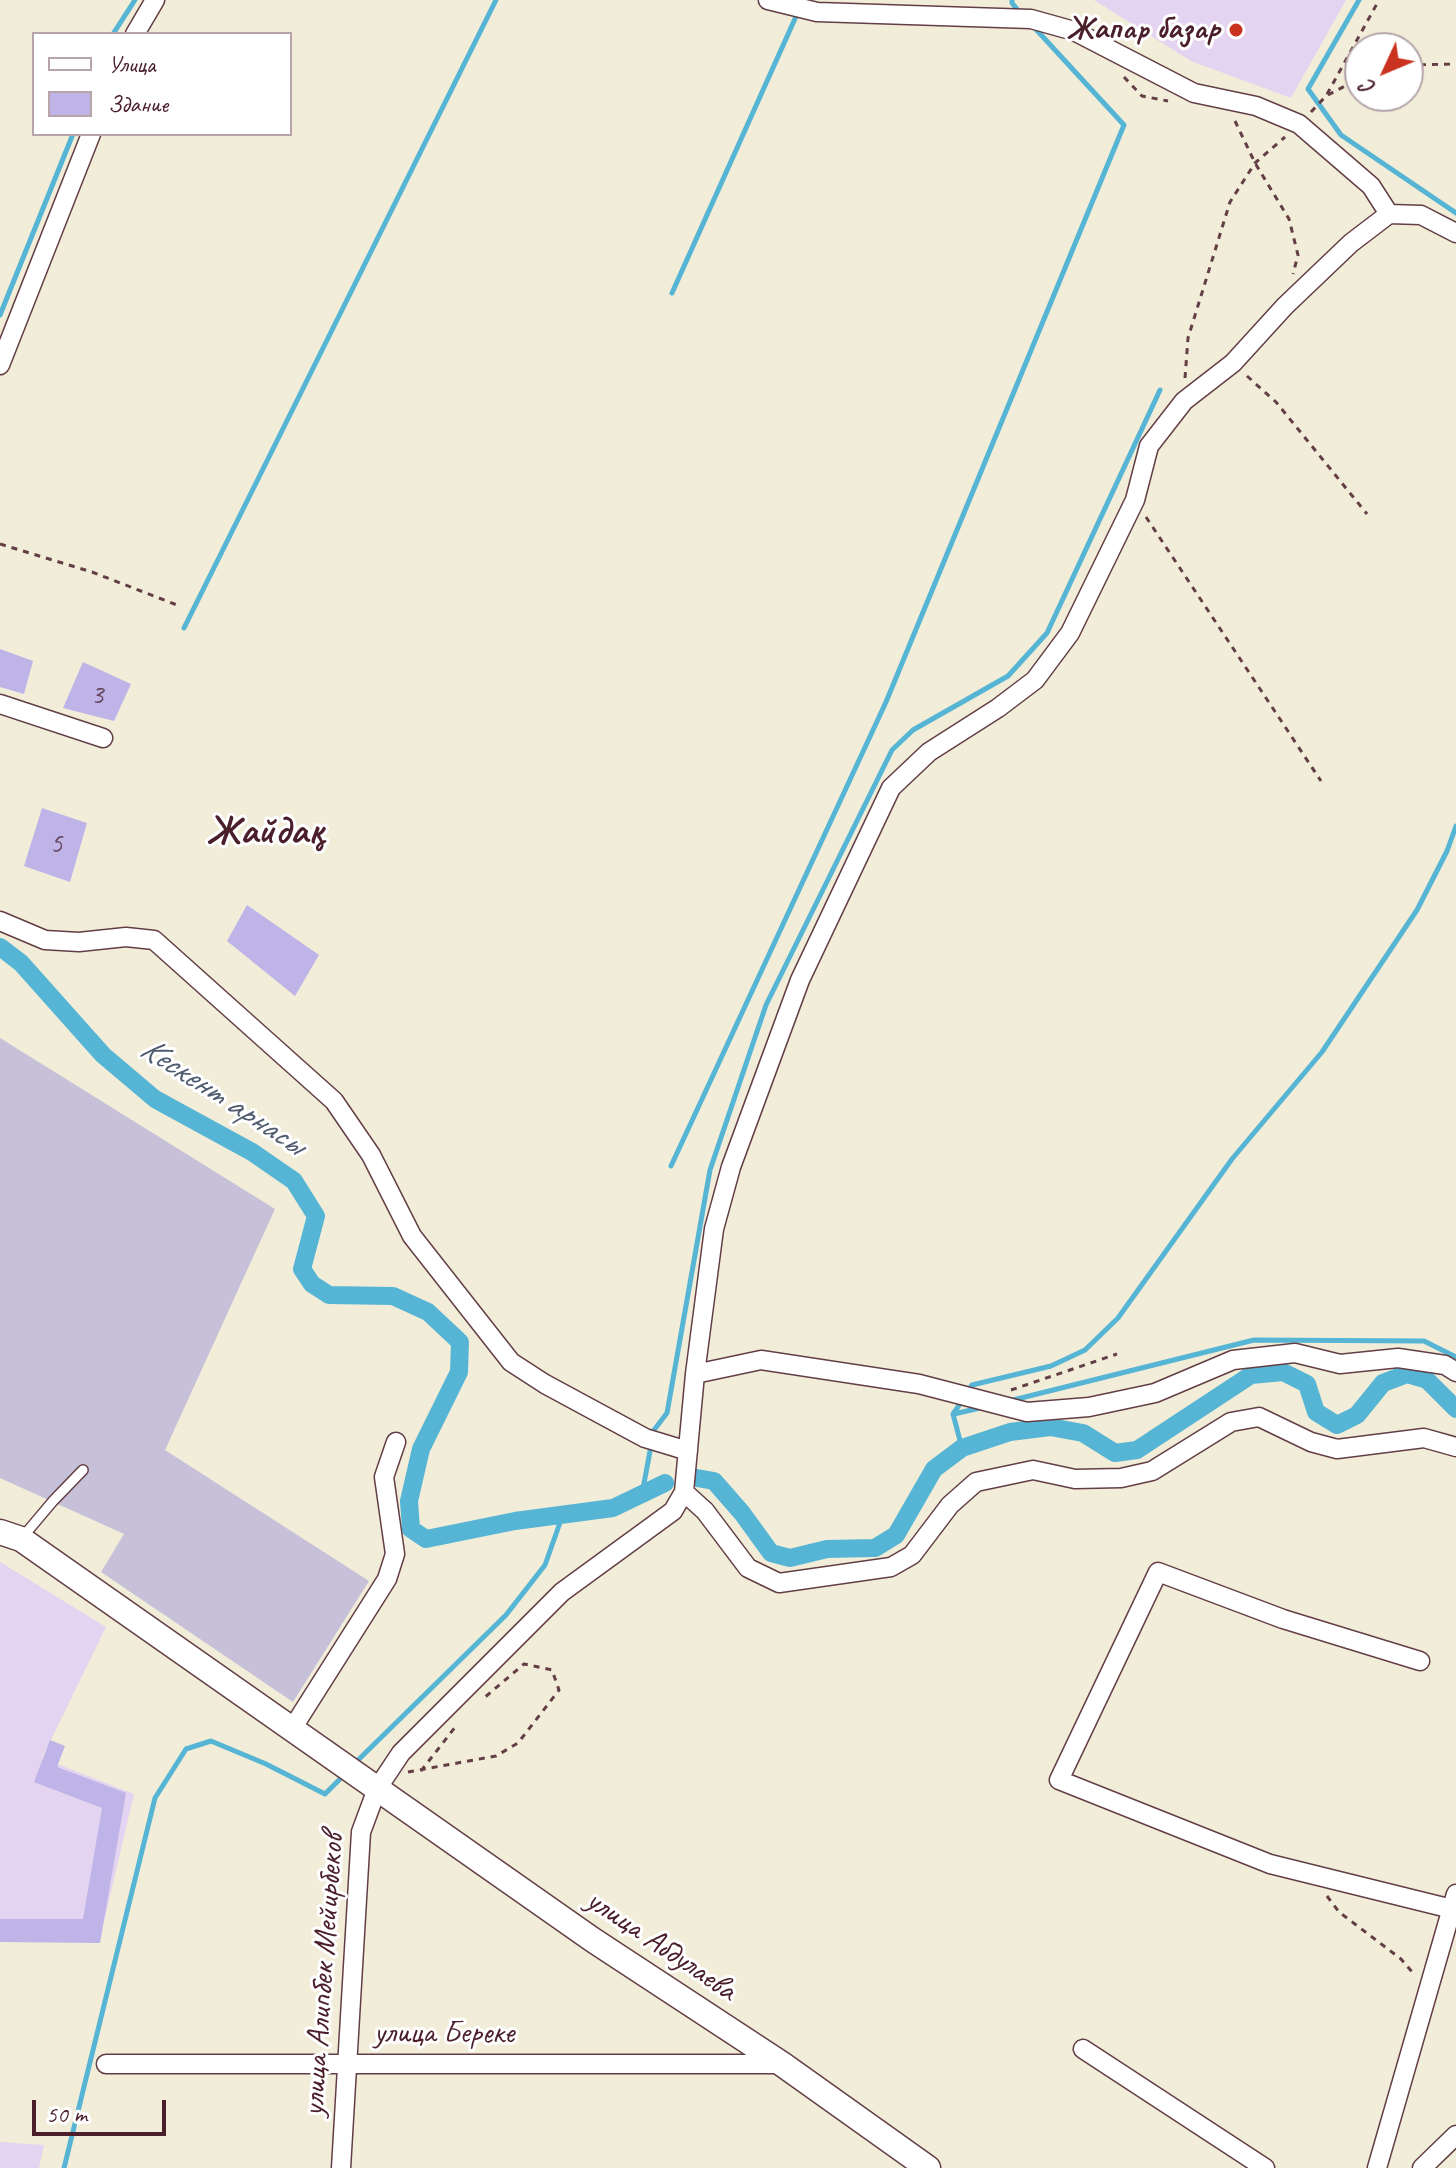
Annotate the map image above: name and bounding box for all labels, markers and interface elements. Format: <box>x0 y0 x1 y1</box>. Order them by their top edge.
place label: Жапар базар <box>1067 11 1220 49</box>
marker: Жапар базар <box>1227 21 1245 39</box>
legend <box>32 32 292 136</box>
north arrow <box>1344 32 1424 112</box>
text: Улица <box>108 49 156 79</box>
text: С <box>1354 74 1382 101</box>
text: Здание <box>108 89 168 119</box>
house number: 3 <box>91 679 103 713</box>
district label: Жайдақ <box>207 809 325 857</box>
house number: 5 <box>50 828 62 862</box>
water label: Кескент арнасы <box>132 1029 312 1165</box>
street label: улица Алипбек Мейирбеков <box>295 1832 353 2118</box>
street label: улица Абдулаева <box>579 1882 743 2010</box>
street label: улица Береке <box>374 2015 514 2053</box>
scale bar <box>36 2084 170 2134</box>
text: 50 m <box>46 2099 87 2129</box>

